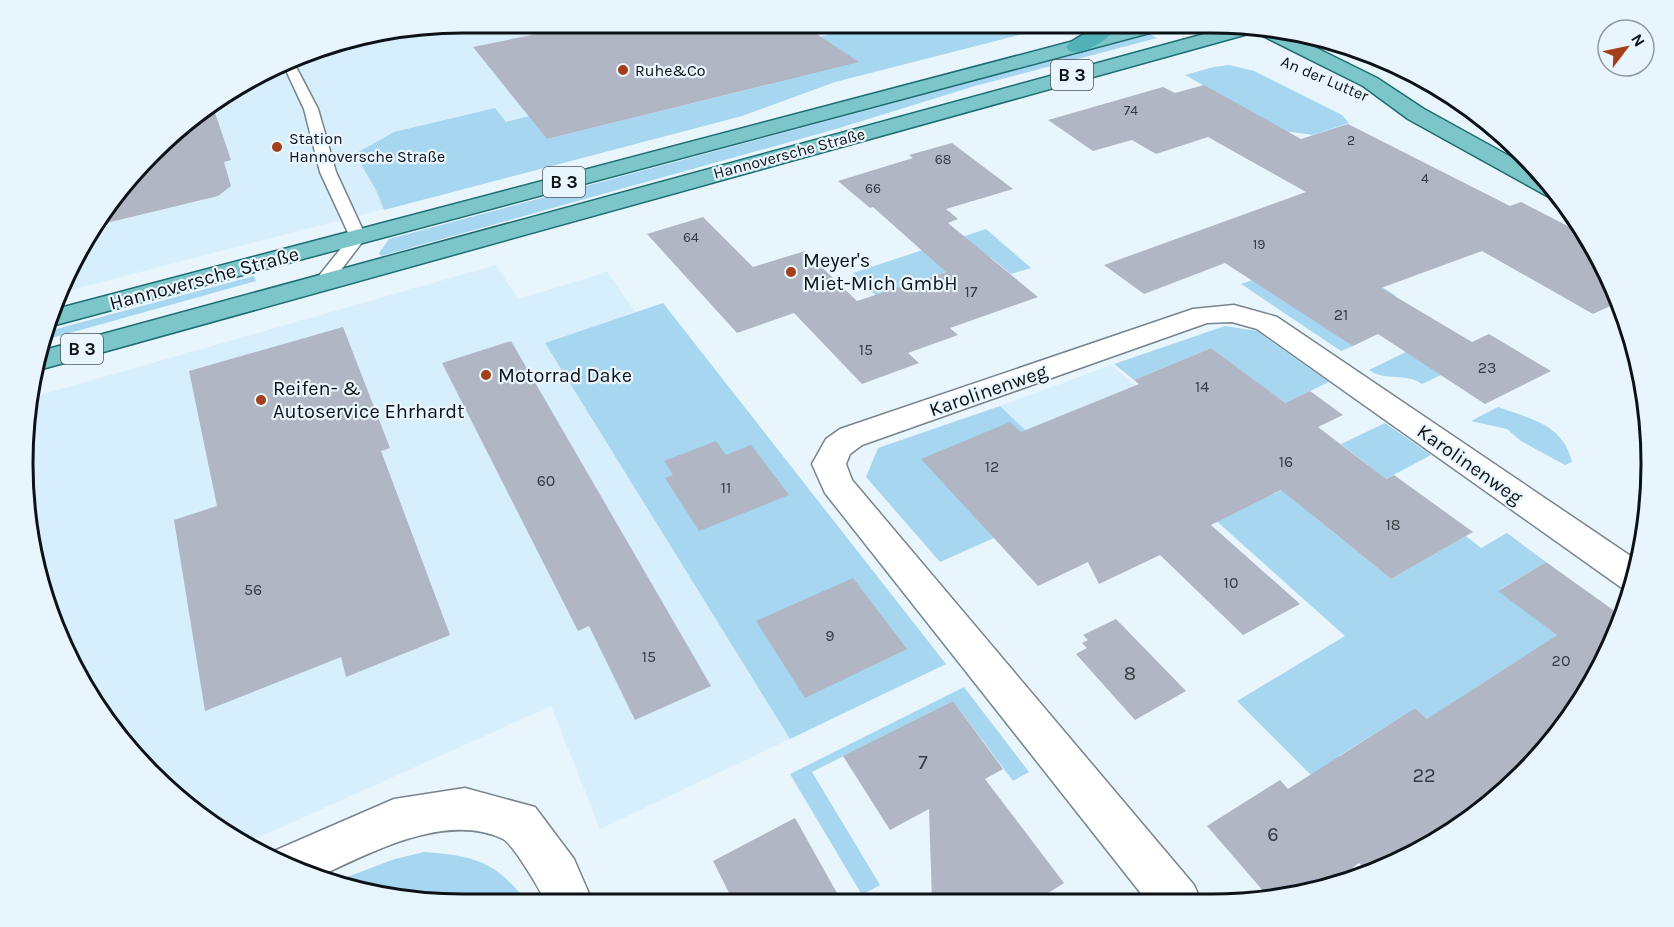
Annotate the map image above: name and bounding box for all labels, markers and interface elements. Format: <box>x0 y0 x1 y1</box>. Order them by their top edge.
north arrow <box>1596 18 1656 78</box>
text: N <box>1627 30 1649 50</box>
street label: An der Lutter <box>1278 52 1372 105</box>
road number: B 3 <box>1051 60 1093 90</box>
place label: Ruhe&Co <box>635 61 706 80</box>
marker: Ruhe&Co <box>616 63 630 77</box>
house number: 74 <box>1124 102 1138 119</box>
street label: Hannoversche Straße <box>711 124 867 183</box>
place label: Station Hannoversche Straße <box>289 129 445 166</box>
house number: 2 <box>1347 132 1355 149</box>
marker: Station Hannoversche Straße <box>270 140 284 154</box>
house number: 68 <box>935 151 951 168</box>
road number: B 3 <box>543 167 585 197</box>
house number: 4 <box>1421 170 1429 187</box>
house number: 66 <box>865 180 881 197</box>
house number: 64 <box>683 229 699 246</box>
house number: 19 <box>1253 236 1265 253</box>
street label: Hannoversche Straße <box>107 242 301 315</box>
place label: Meyer's Miet-Mich GmbH <box>803 249 958 295</box>
marker: Meyer's Miet-Mich GmbH <box>784 265 798 279</box>
house number: 17 <box>965 282 978 301</box>
house number: 21 <box>1334 305 1348 324</box>
road number: B 3 <box>61 334 103 364</box>
house number: 15 <box>859 340 873 359</box>
house number: 23 <box>1478 358 1496 377</box>
street label: Karolinenweg <box>926 360 1050 421</box>
place label: Motorrad Dake <box>498 364 632 387</box>
marker: Motorrad Dake <box>479 368 493 382</box>
place label: Reifen- & Autoservice Ehrhardt <box>273 377 465 423</box>
house number: 14 <box>1195 377 1209 396</box>
marker: Reifen- & Autoservice Ehrhardt <box>254 393 268 407</box>
street label: Karolinenweg <box>1413 420 1527 509</box>
house number: 16 <box>1279 452 1293 471</box>
house number: 12 <box>985 457 999 476</box>
house number: 60 <box>537 471 555 490</box>
house number: 11 <box>721 478 731 497</box>
house number: 18 <box>1385 515 1401 534</box>
house number: 10 <box>1224 573 1238 592</box>
house number: 56 <box>244 580 262 599</box>
house number: 9 <box>825 626 835 645</box>
house number: 15 <box>642 647 656 666</box>
house number: 20 <box>1552 651 1570 670</box>
house number: 8 <box>1124 662 1136 685</box>
house number: 7 <box>918 751 928 774</box>
house number: 22 <box>1412 764 1436 787</box>
house number: 6 <box>1267 823 1279 846</box>

